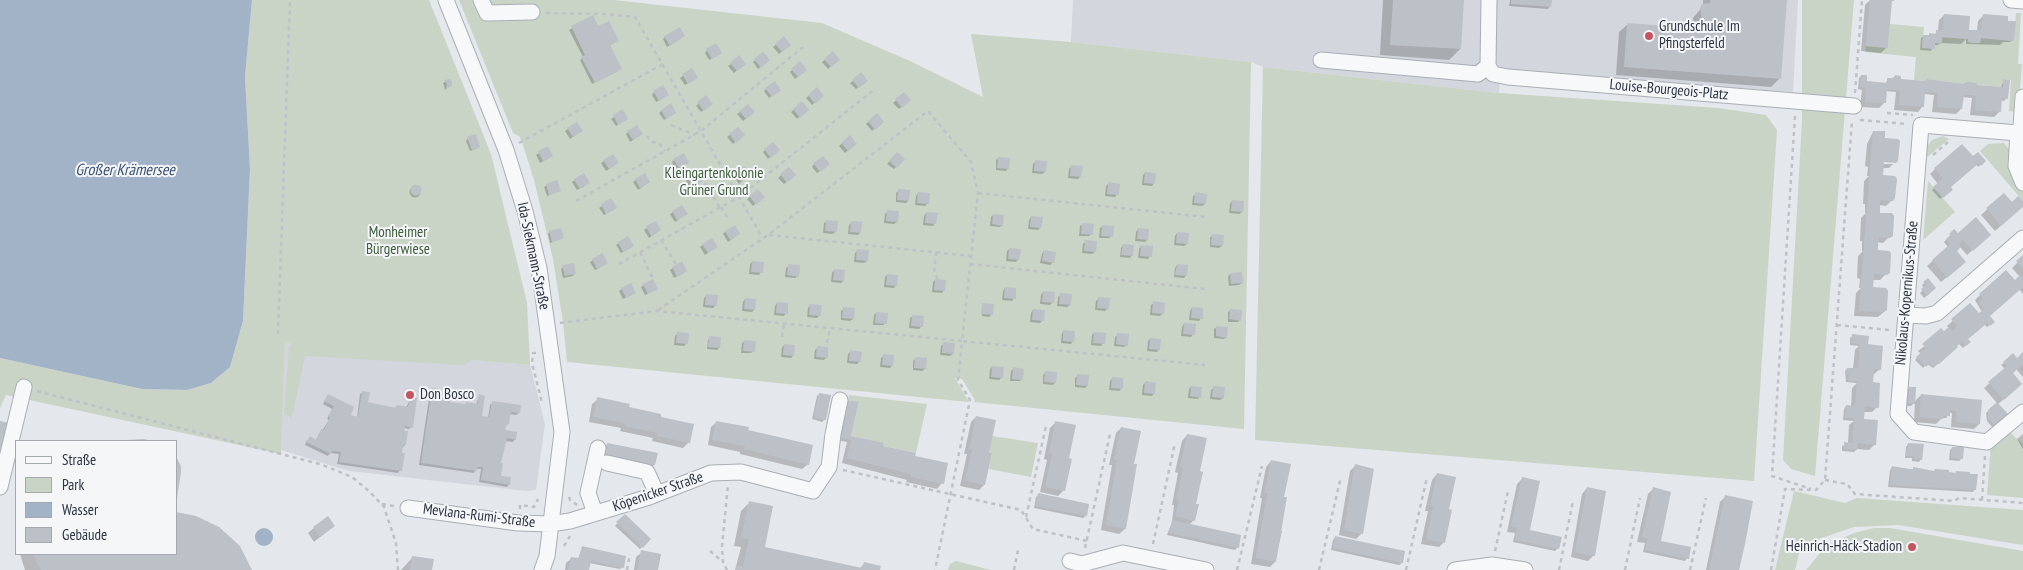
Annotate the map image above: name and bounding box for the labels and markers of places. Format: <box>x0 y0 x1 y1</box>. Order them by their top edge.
place label: Grundschule Im Pfingsterfeld <box>1659 18 1740 53</box>
marker: Grundschule Im Pfingsterfeld <box>1643 30 1655 42</box>
place label: Don Bosco <box>420 386 474 404</box>
marker: Don Bosco <box>404 389 416 401</box>
place label: Heinrich-Häck-Stadion <box>1786 538 1902 556</box>
marker: Heinrich-Häck-Stadion <box>1906 541 1918 553</box>

